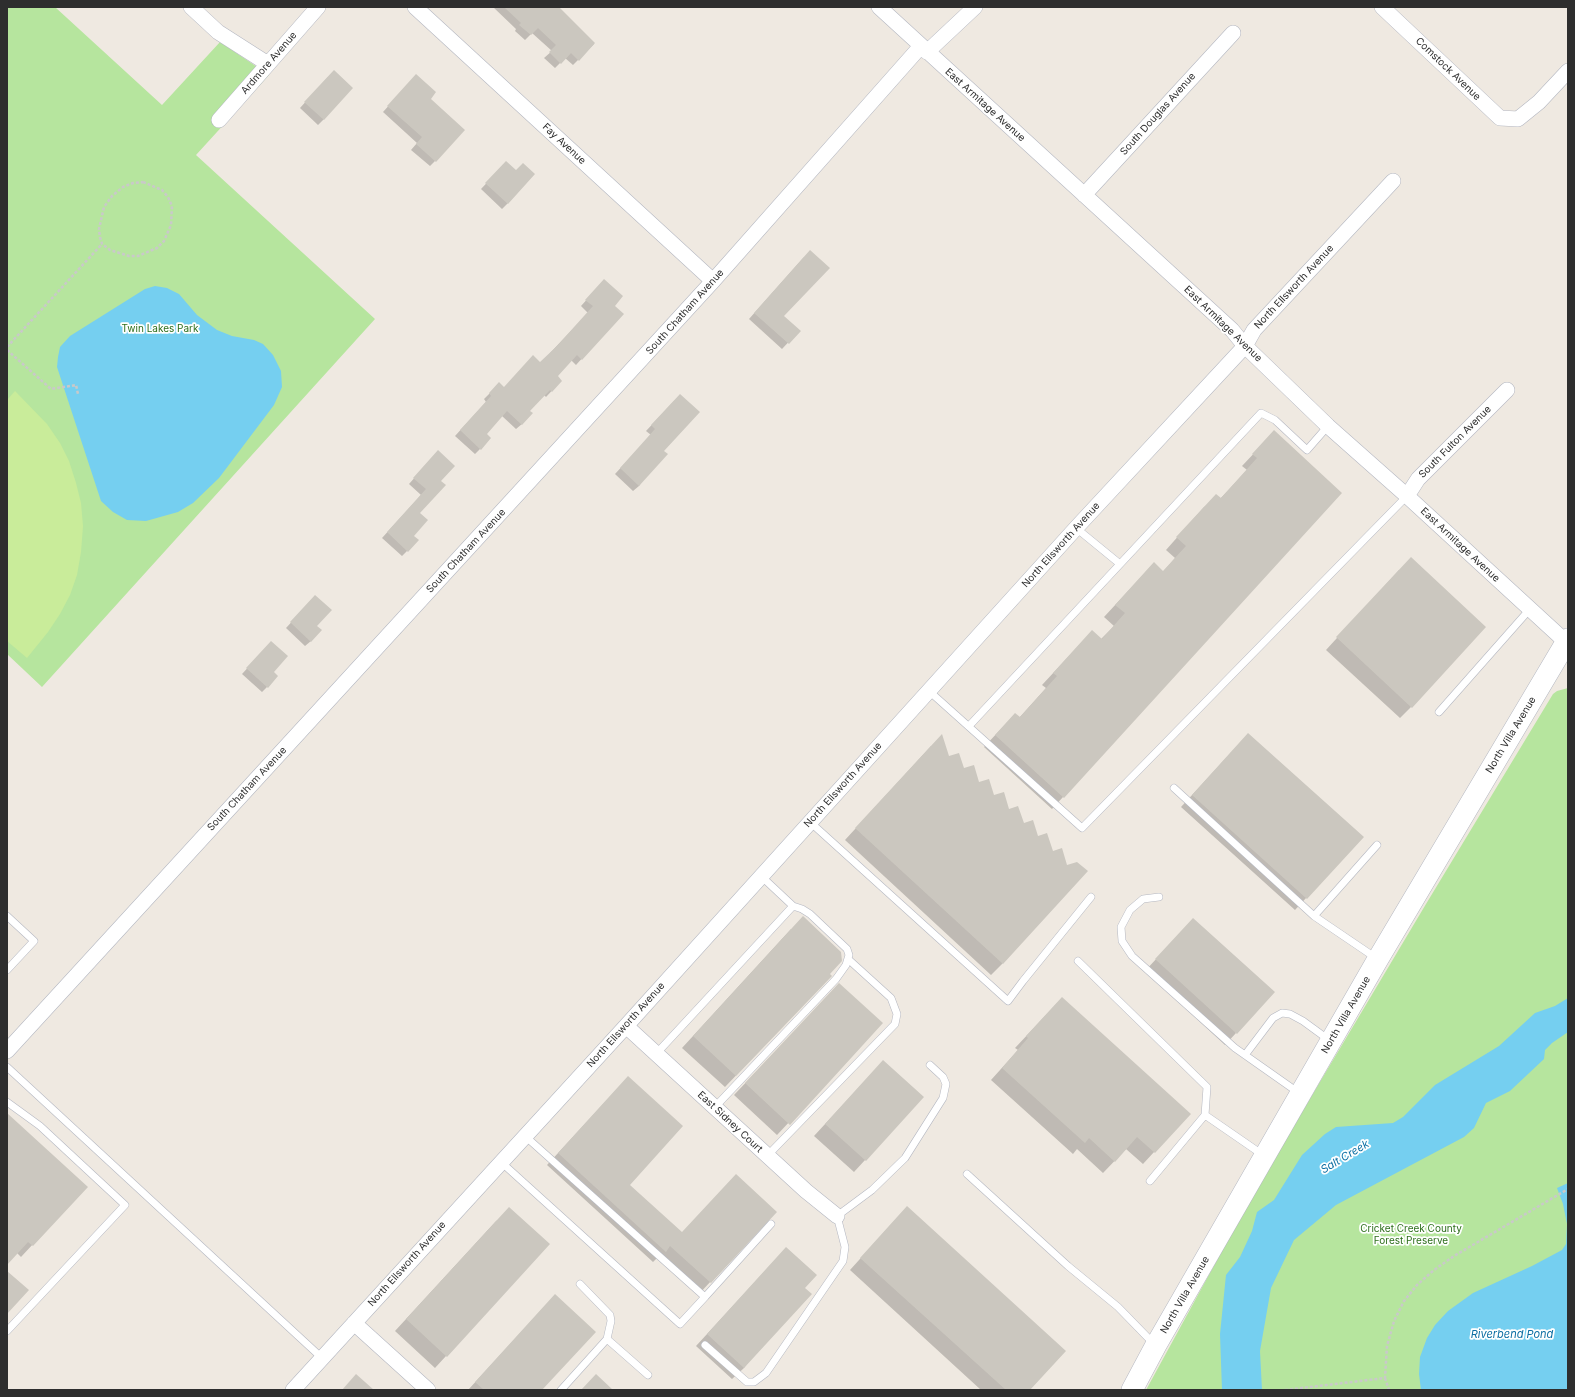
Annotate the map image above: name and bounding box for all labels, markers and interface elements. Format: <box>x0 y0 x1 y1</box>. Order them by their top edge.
street label: Ardmore Avenue <box>239 29 299 97</box>
street label: Comstock Avenue <box>1413 35 1483 103</box>
street label: East Armitage Avenue <box>942 66 1028 144</box>
street label: South Douglas Avenue <box>1118 70 1198 158</box>
street label: Fay Avenue <box>540 121 588 167</box>
street label: North Ellsworth Avenue <box>1252 242 1336 332</box>
street label: South Chatham Avenue <box>644 267 726 357</box>
street label: East Armitage Avenue <box>1181 284 1265 364</box>
park label: Twin Lakes Park <box>121 323 199 335</box>
street label: South Fulton Avenue <box>1416 403 1494 481</box>
street label: North Ellsworth Avenue <box>1020 500 1102 590</box>
street label: East Armitage Avenue <box>1418 505 1502 585</box>
street label: South Chatham Avenue <box>424 506 508 596</box>
street label: North Villa Avenue <box>1483 695 1539 775</box>
street label: North Ellsworth Avenue <box>802 740 884 830</box>
street label: South Chatham Avenue <box>205 744 289 834</box>
street label: North Villa Avenue <box>1319 974 1373 1056</box>
street label: North Ellsworth Avenue <box>585 980 667 1070</box>
street label: East Sidney Court <box>695 1089 765 1155</box>
water label: Salt Creek <box>1318 1137 1372 1177</box>
street label: North Ellsworth Avenue <box>366 1219 448 1309</box>
park label: Cricket Creek County Forest Preserve <box>1360 1223 1462 1246</box>
street label: North Villa Avenue <box>1158 1254 1212 1336</box>
water label: Riverbend Pond <box>1471 1328 1553 1342</box>

